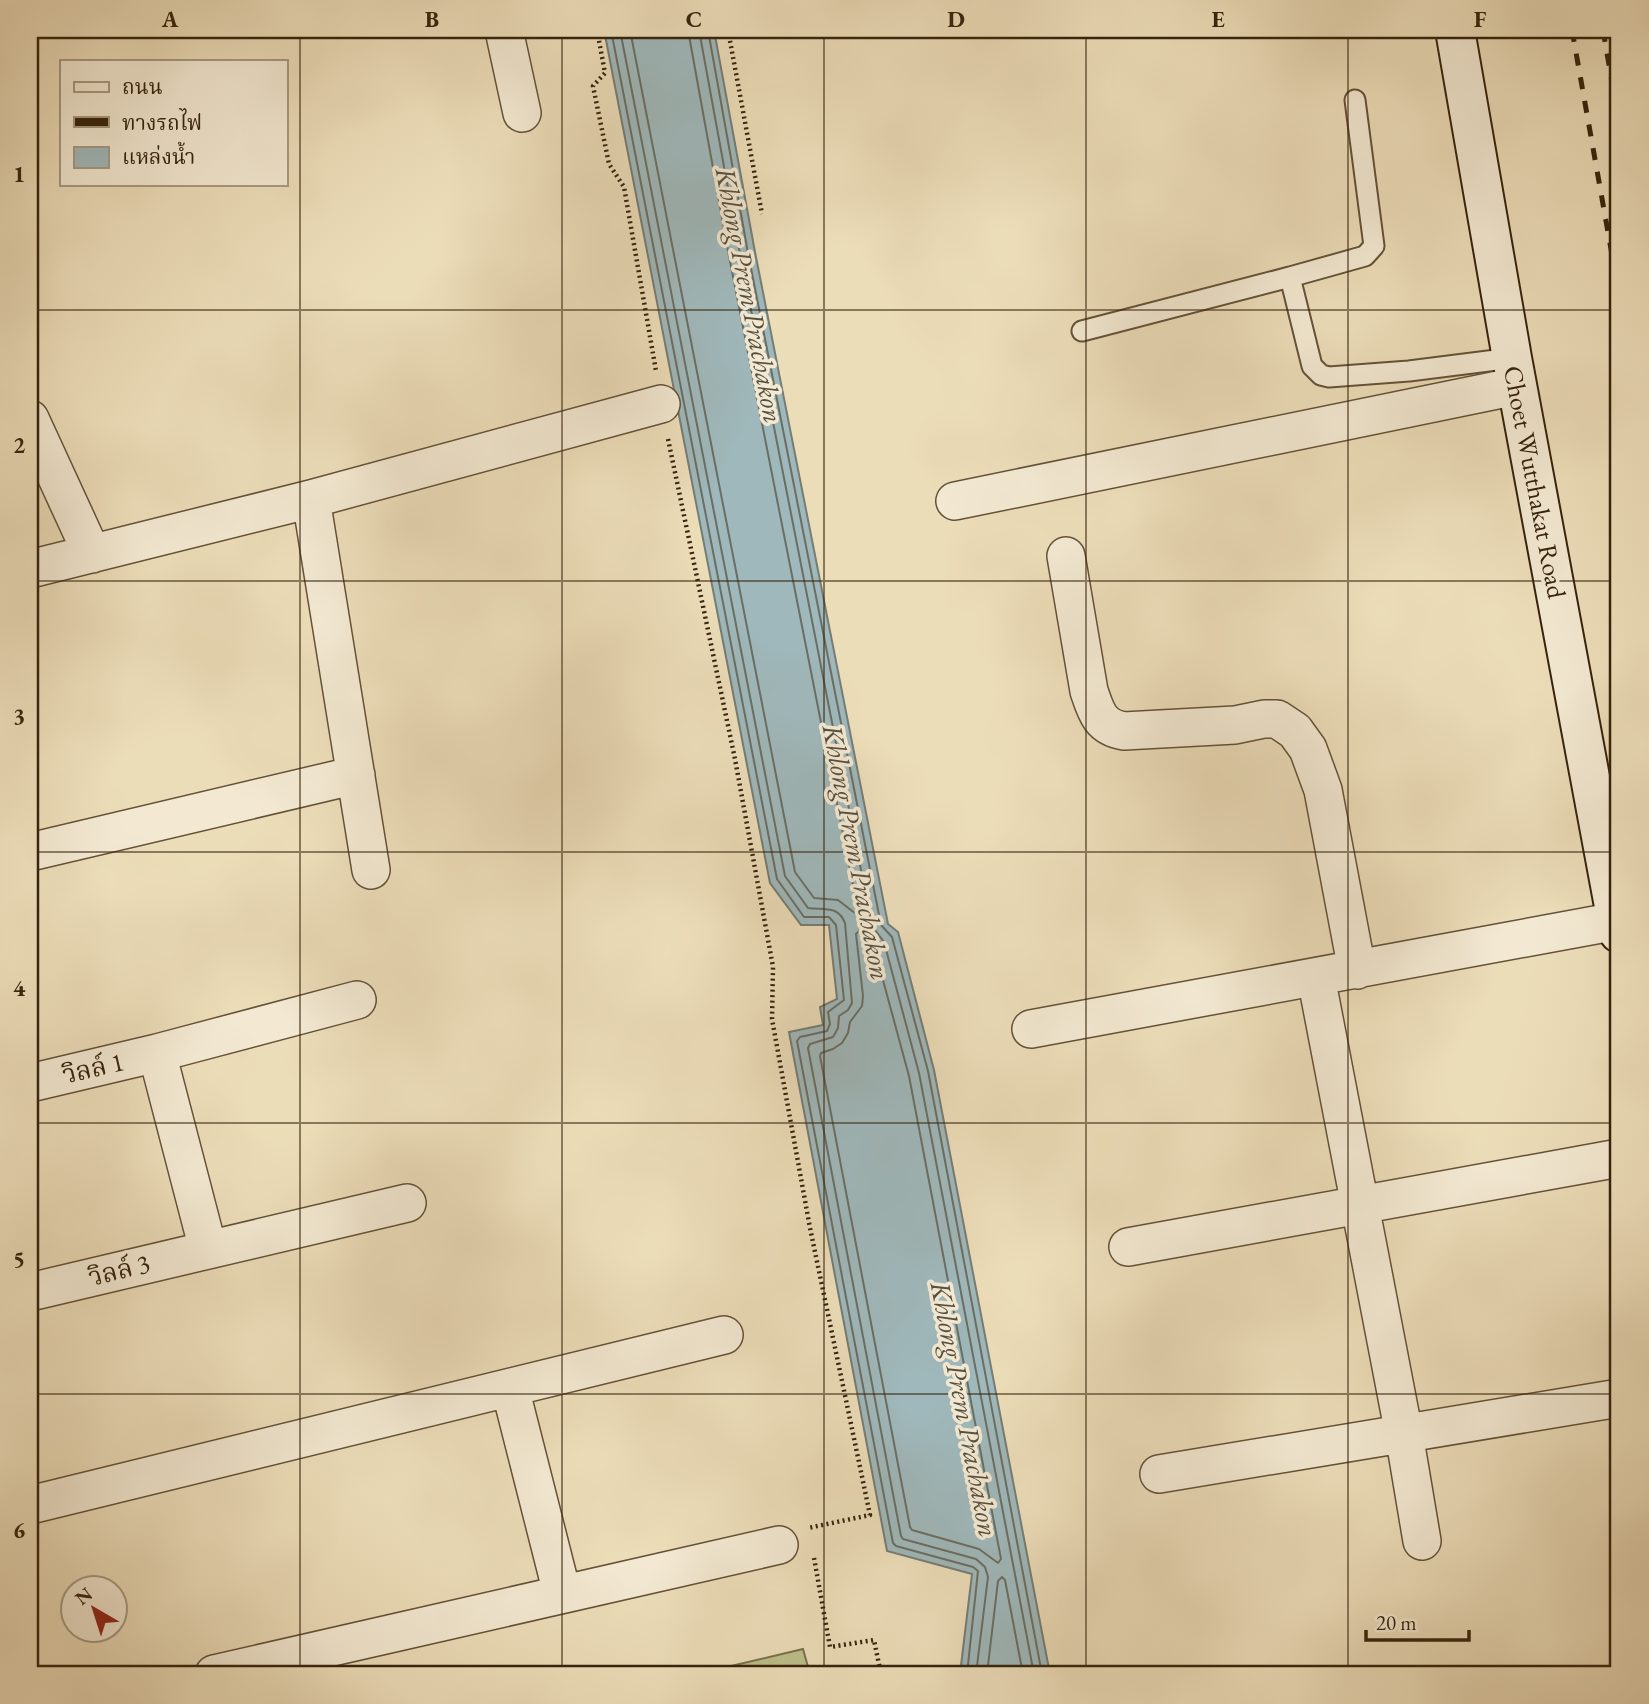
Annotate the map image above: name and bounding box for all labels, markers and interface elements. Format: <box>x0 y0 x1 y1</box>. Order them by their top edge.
text: A <box>161 4 179 34</box>
text: B <box>425 4 439 34</box>
text: C <box>686 4 702 34</box>
text: D <box>947 4 965 34</box>
text: E <box>1211 4 1225 34</box>
text: F <box>1474 4 1487 34</box>
legend <box>60 60 287 186</box>
text: ถนน <box>122 73 163 100</box>
text: ทางรถไฟ <box>122 108 202 136</box>
text: แหล่งน้ำ <box>122 141 195 170</box>
text: 1 <box>13 159 25 189</box>
water label: Khlong Prem Prachakon <box>707 163 792 426</box>
street label: Choet Wutthakat Road <box>1496 363 1574 602</box>
text: 2 <box>13 430 25 460</box>
text: 3 <box>13 701 25 731</box>
water label: Khlong Prem Prachakon <box>814 720 899 983</box>
text: 4 <box>13 973 26 1003</box>
street label: วิลล์ 1 <box>59 1044 127 1092</box>
text: 5 <box>13 1244 25 1274</box>
street label: วิลล์ 3 <box>85 1246 153 1294</box>
water label: Khlong Prem Prachakon <box>922 1277 1007 1540</box>
text: 6 <box>13 1515 25 1545</box>
north arrow <box>60 1574 130 1644</box>
text: N <box>70 1581 98 1611</box>
scale bar <box>1366 1599 1469 1643</box>
text: 20 m <box>1376 1609 1417 1636</box>

